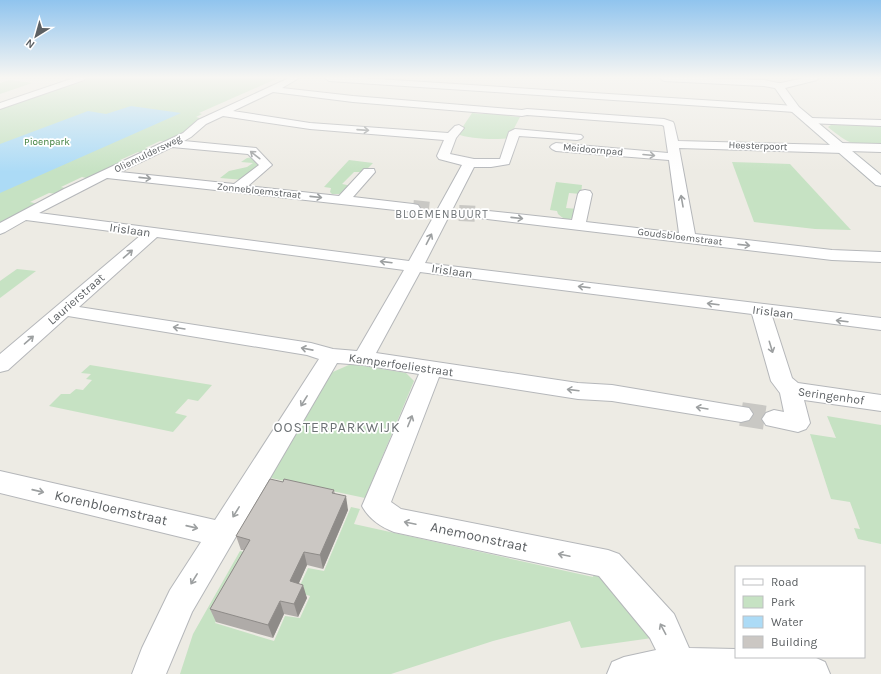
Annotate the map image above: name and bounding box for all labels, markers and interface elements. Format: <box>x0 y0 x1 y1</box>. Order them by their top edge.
north arrow <box>16 16 56 56</box>
text: N <box>23 36 37 51</box>
one-way arrow <box>356 127 369 134</box>
street label: Oliemuldersweg <box>112 132 184 176</box>
park label: Pioenpark <box>24 136 70 148</box>
street label: Heesterpoort <box>728 139 788 153</box>
street label: Meidoornpad <box>562 141 624 159</box>
one-way arrow <box>249 151 260 159</box>
one-way arrow <box>642 151 655 158</box>
one-way arrow <box>138 175 151 182</box>
street label: Zonnebloemstraat <box>216 181 302 201</box>
one-way arrow <box>309 193 322 201</box>
one-way arrow <box>678 195 686 208</box>
district label: BLOEMENBUURT <box>395 208 489 221</box>
one-way arrow <box>510 215 523 222</box>
street label: Irislaan <box>109 220 151 240</box>
street label: Goudsbloemstraat <box>637 226 723 248</box>
one-way arrow <box>426 233 433 245</box>
one-way arrow <box>737 242 750 249</box>
one-way arrow <box>122 250 133 259</box>
one-way arrow <box>380 258 393 266</box>
street label: Irislaan <box>431 261 473 281</box>
street label: Laurierstraat <box>45 270 108 328</box>
one-way arrow <box>578 284 591 291</box>
one-way arrow <box>707 300 720 308</box>
street label: Irislaan <box>752 303 794 321</box>
one-way arrow <box>836 317 849 324</box>
one-way arrow <box>173 324 186 332</box>
one-way arrow <box>24 335 35 344</box>
one-way arrow <box>768 341 775 354</box>
one-way arrow <box>301 345 314 353</box>
street label: Kamperfoeliestraat <box>348 351 455 379</box>
street label: Seringenhof <box>797 384 866 408</box>
one-way arrow <box>567 386 580 394</box>
one-way arrow <box>299 396 308 407</box>
one-way arrow <box>696 403 709 411</box>
one-way arrow <box>407 416 414 428</box>
district label: OOSTERPARKWIJK <box>274 419 400 436</box>
street label: Korenbloemstraat <box>53 487 169 529</box>
one-way arrow <box>31 488 44 496</box>
one-way arrow <box>231 506 239 518</box>
street label: Anemoonstraat <box>429 518 529 556</box>
one-way arrow <box>404 519 417 527</box>
one-way arrow <box>185 524 198 532</box>
one-way arrow <box>558 551 571 559</box>
legend <box>735 566 865 658</box>
one-way arrow <box>190 573 198 585</box>
text: Road <box>771 575 799 589</box>
text: Park <box>771 595 796 609</box>
text: Water <box>771 615 804 629</box>
one-way arrow <box>659 623 666 635</box>
text: Building <box>771 635 818 649</box>

